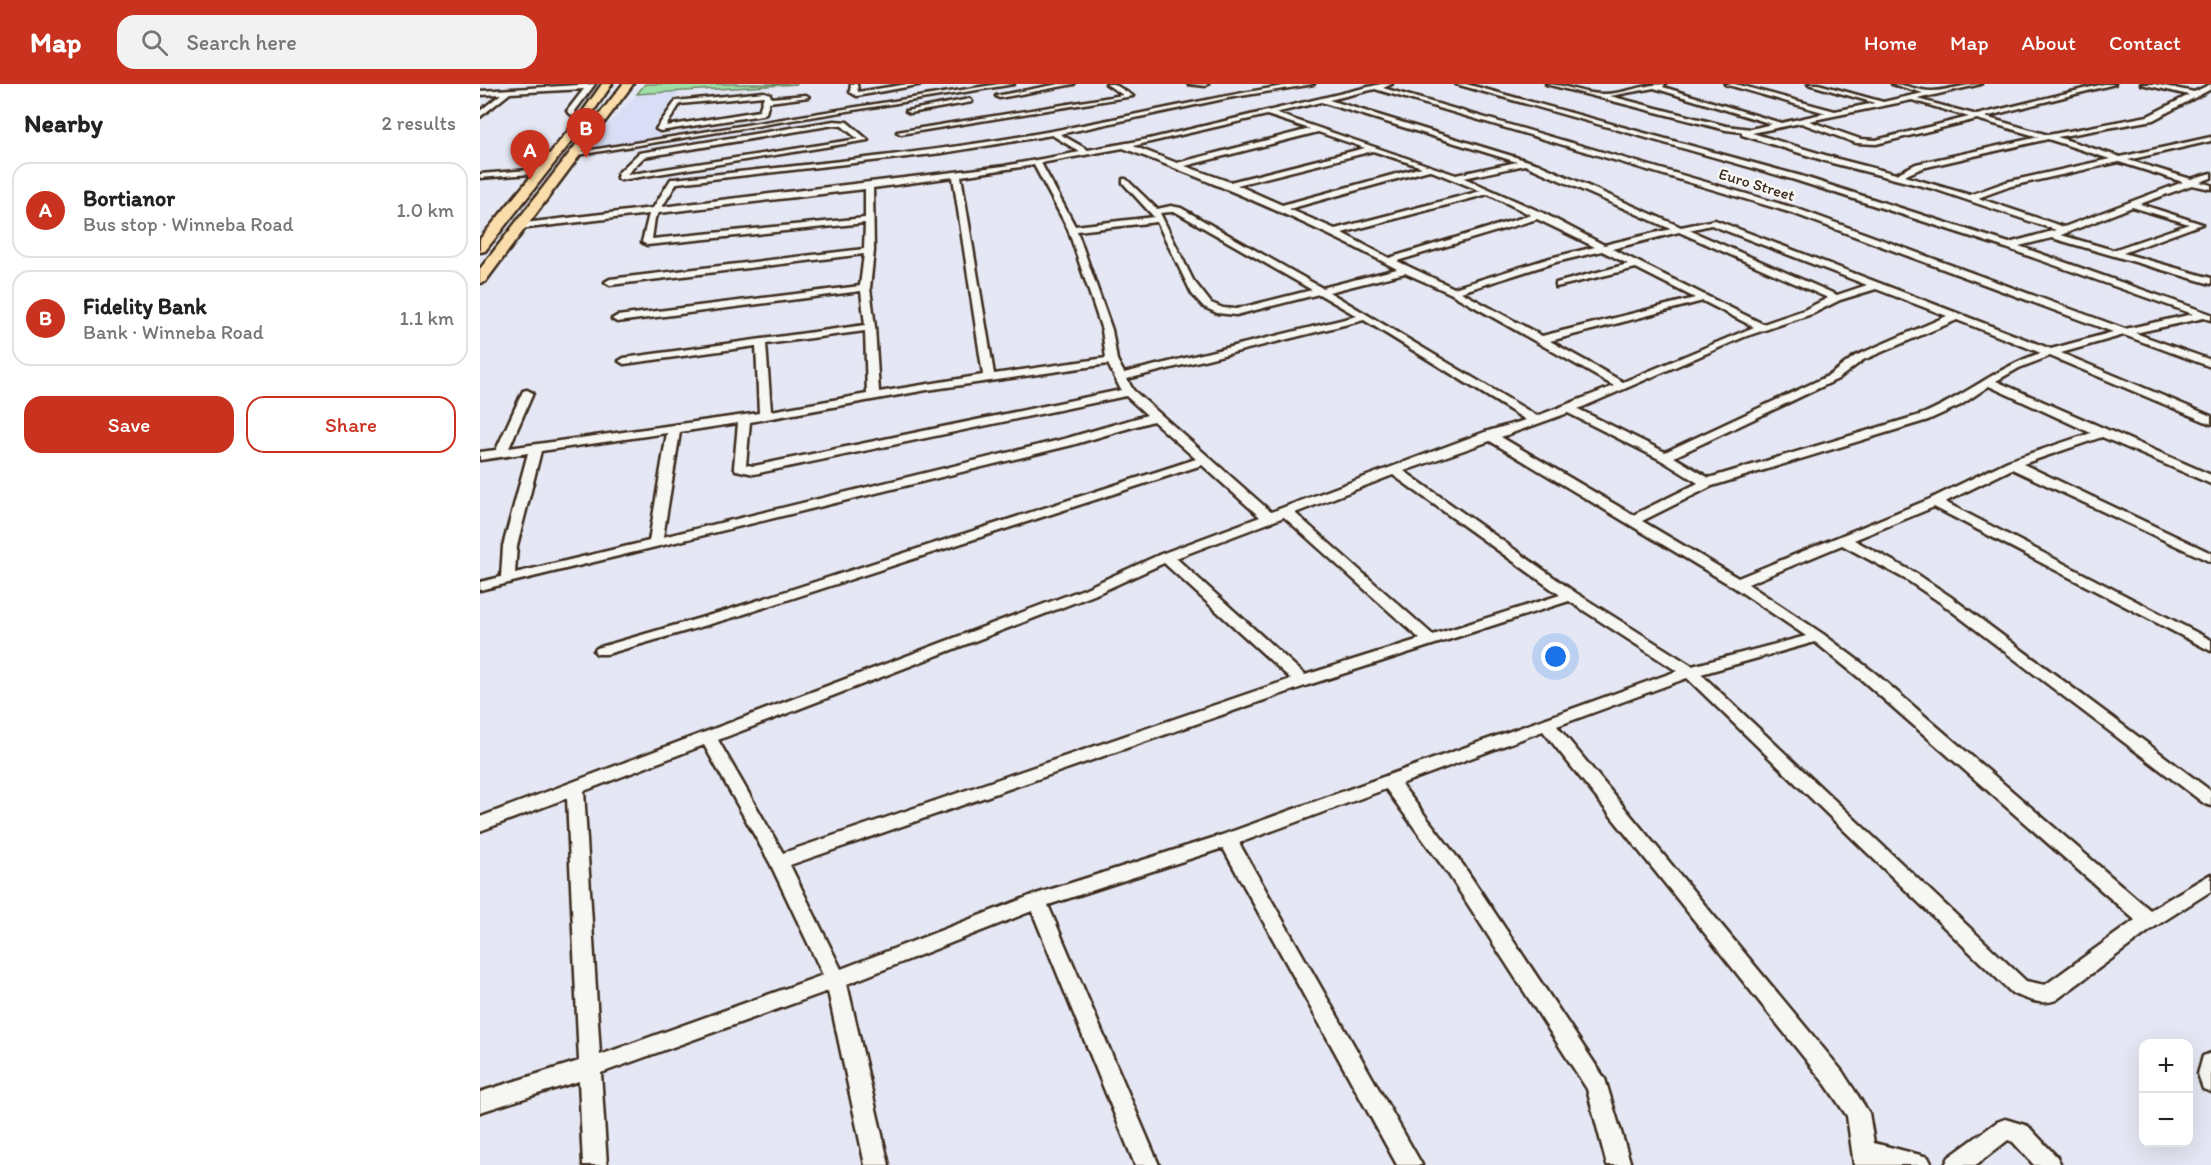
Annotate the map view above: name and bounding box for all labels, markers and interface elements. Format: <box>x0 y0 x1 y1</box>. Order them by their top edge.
search box <box>117 15 537 69</box>
text: Map <box>30 25 81 59</box>
icon: search <box>138 26 171 59</box>
text: Search here <box>186 29 297 56</box>
text: Home <box>1864 30 1917 55</box>
text: Map <box>1950 30 1989 55</box>
text: About <box>2022 30 2076 55</box>
text: Contact <box>2109 30 2181 55</box>
text: Nearby <box>24 107 103 139</box>
pin: B <box>566 109 606 158</box>
text: 2 results <box>382 111 456 135</box>
pin: A <box>511 130 550 180</box>
street label: Euro Street <box>1717 164 1797 205</box>
text: Bortianor <box>83 185 175 212</box>
text: A <box>39 198 52 222</box>
text: 1.0 km <box>397 198 454 222</box>
text: Bus stop · Winneba Road <box>83 212 293 236</box>
text: Fidelity Bank <box>83 293 207 320</box>
text: B <box>39 306 52 330</box>
text: 1.1 km <box>400 306 454 330</box>
text: Bank · Winneba Road <box>83 320 264 344</box>
button: Save <box>24 396 234 453</box>
button: Share <box>246 396 456 453</box>
your location <box>1541 642 1570 671</box>
map controls <box>2139 1039 2193 1147</box>
button: + <box>2139 1039 2193 1093</box>
button: − <box>2139 1093 2193 1147</box>

